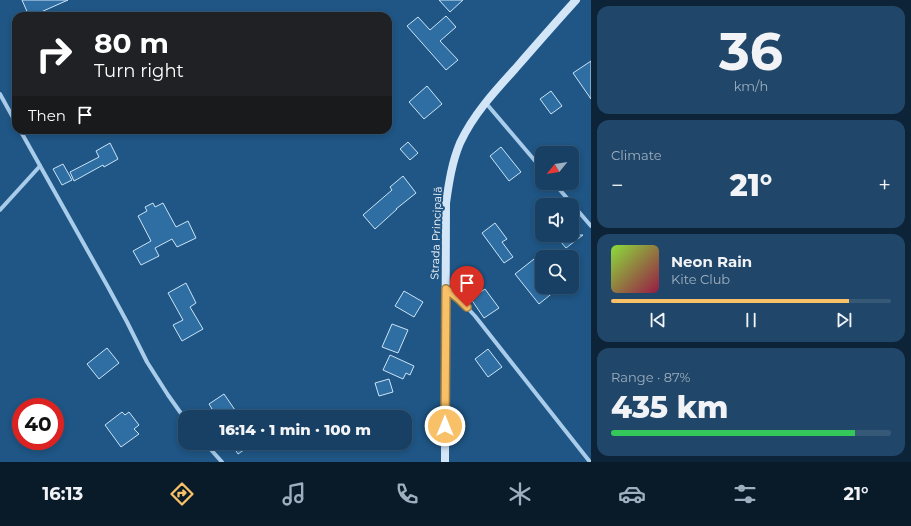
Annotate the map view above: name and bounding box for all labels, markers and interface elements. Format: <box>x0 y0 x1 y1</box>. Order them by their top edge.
text: 36 <box>719 20 783 83</box>
text: 80 m <box>94 26 169 60</box>
icon: right <box>28 28 80 80</box>
text: Turn right <box>94 60 184 82</box>
text: km/h <box>734 78 768 94</box>
icon: arrive <box>74 104 96 126</box>
text: Then <box>28 106 66 125</box>
north arrow <box>535 146 579 190</box>
map controls <box>535 146 579 294</box>
text: Climate <box>611 147 662 163</box>
text: 21° <box>730 167 772 204</box>
text: − <box>611 172 624 199</box>
text: + <box>878 172 891 199</box>
street label: Strada Principală <box>427 186 445 280</box>
button: sound <box>535 198 579 242</box>
button: search <box>535 250 579 294</box>
text: Neon Rain <box>671 252 752 271</box>
pin <box>450 266 484 307</box>
text: Kite Club <box>671 271 730 287</box>
icon: arrive <box>456 272 478 294</box>
icon: previous <box>647 309 669 331</box>
icon: pause <box>740 309 762 331</box>
icon: next <box>833 309 855 331</box>
text: Range · 87% <box>611 369 690 385</box>
text: 435 km <box>611 389 728 426</box>
speed limit sign: 40 <box>12 398 64 450</box>
position arrow <box>424 405 466 447</box>
text: 16:14 · 1 min · 100 m <box>219 420 371 439</box>
icon: directions <box>168 480 196 508</box>
icon: music <box>280 480 308 508</box>
icon: phone <box>393 480 421 508</box>
icon: climate <box>506 480 534 508</box>
icon: car <box>618 480 646 508</box>
icon: filters <box>731 480 759 508</box>
text: 16:13 <box>42 483 83 505</box>
text: 21° <box>843 483 869 505</box>

